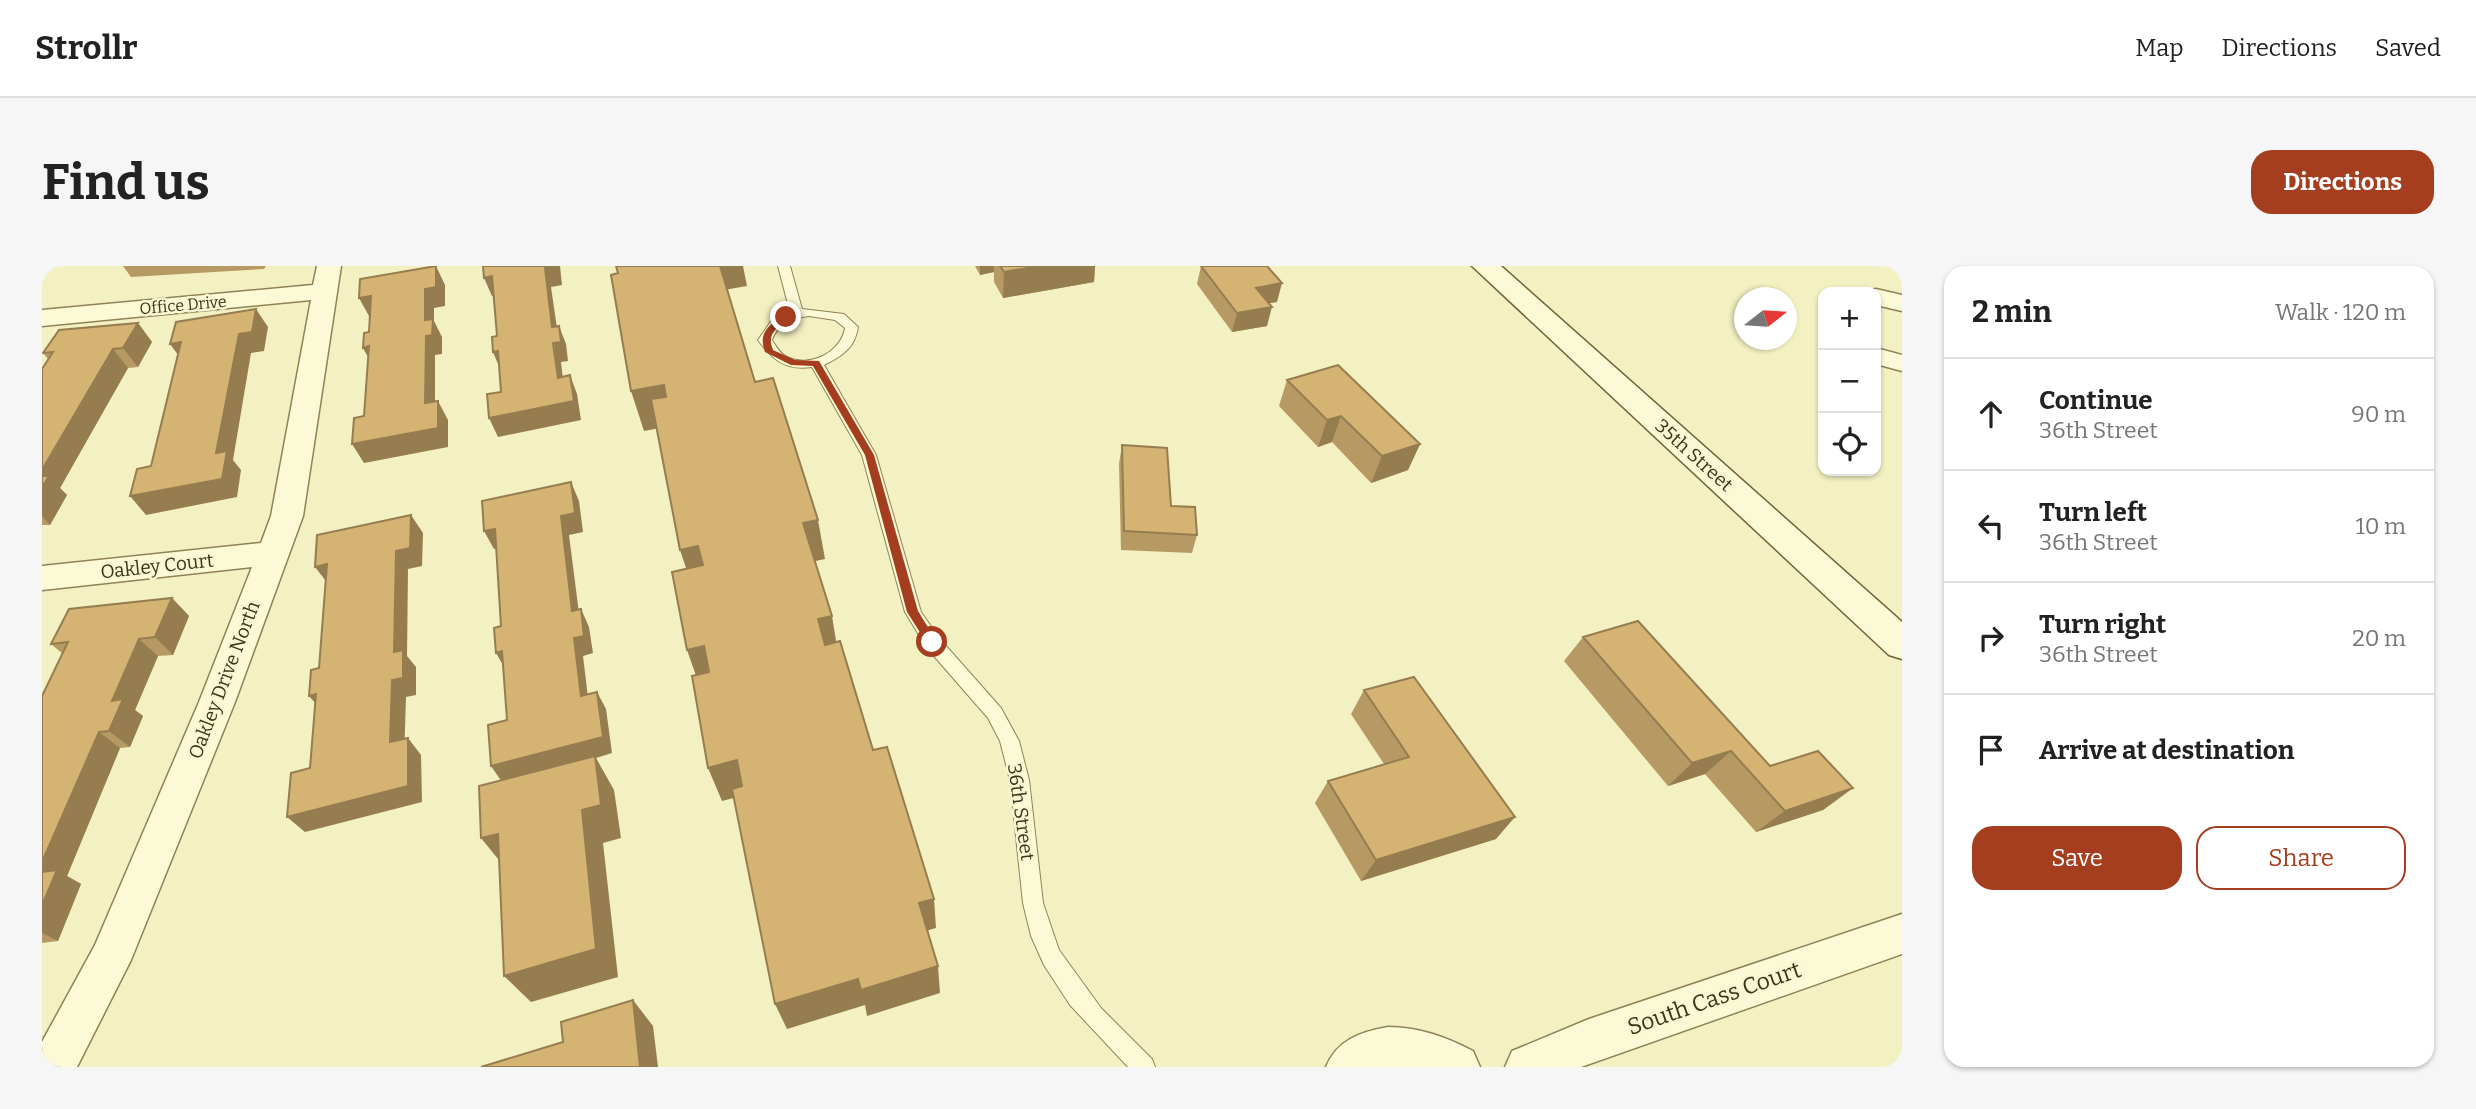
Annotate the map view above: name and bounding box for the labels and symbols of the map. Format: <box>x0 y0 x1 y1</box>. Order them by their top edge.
north arrow <box>1734 287 1797 350</box>
street label: Office Drive <box>139 292 227 318</box>
route end <box>770 301 801 332</box>
street label: 35th Street <box>1650 414 1738 496</box>
street label: Oakley Court <box>99 549 215 583</box>
street label: Oakley Drive North <box>183 598 265 762</box>
route start <box>916 626 947 657</box>
street label: 36th Street <box>1003 762 1039 862</box>
street label: South Cass Court <box>1624 955 1804 1041</box>

